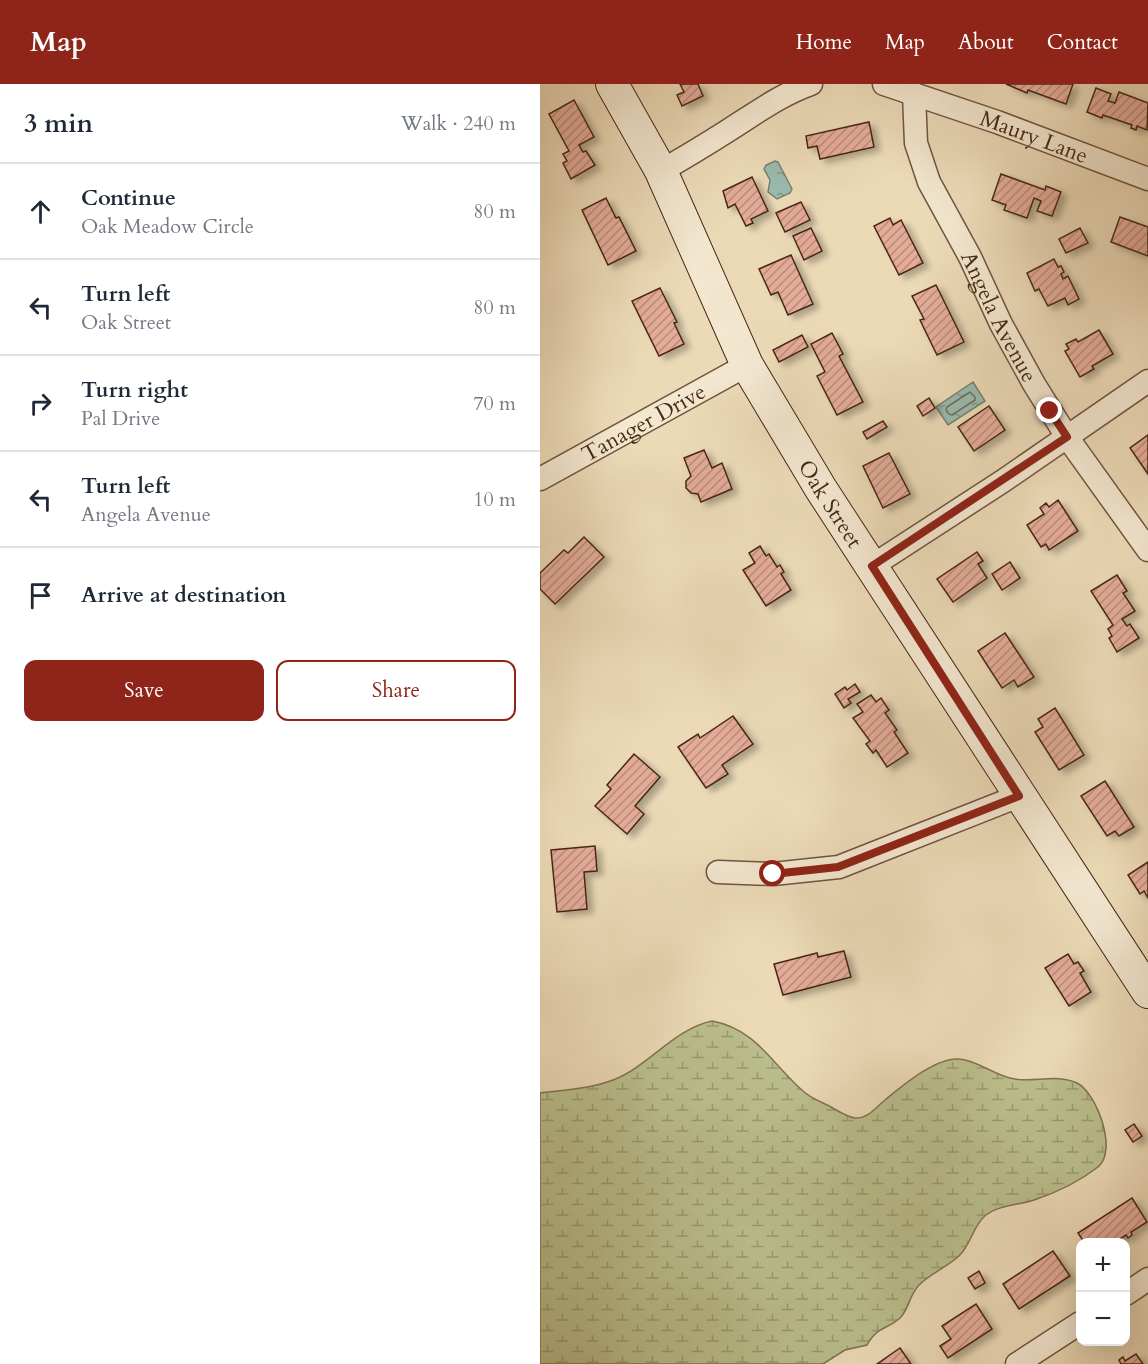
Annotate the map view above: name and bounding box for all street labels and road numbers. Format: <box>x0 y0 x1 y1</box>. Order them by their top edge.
street label: Maury Lane <box>976 103 1092 171</box>
street label: Angela Avenue <box>953 246 1044 388</box>
street label: Tanager Drive <box>577 377 711 469</box>
street label: Oak Street <box>791 454 869 554</box>

